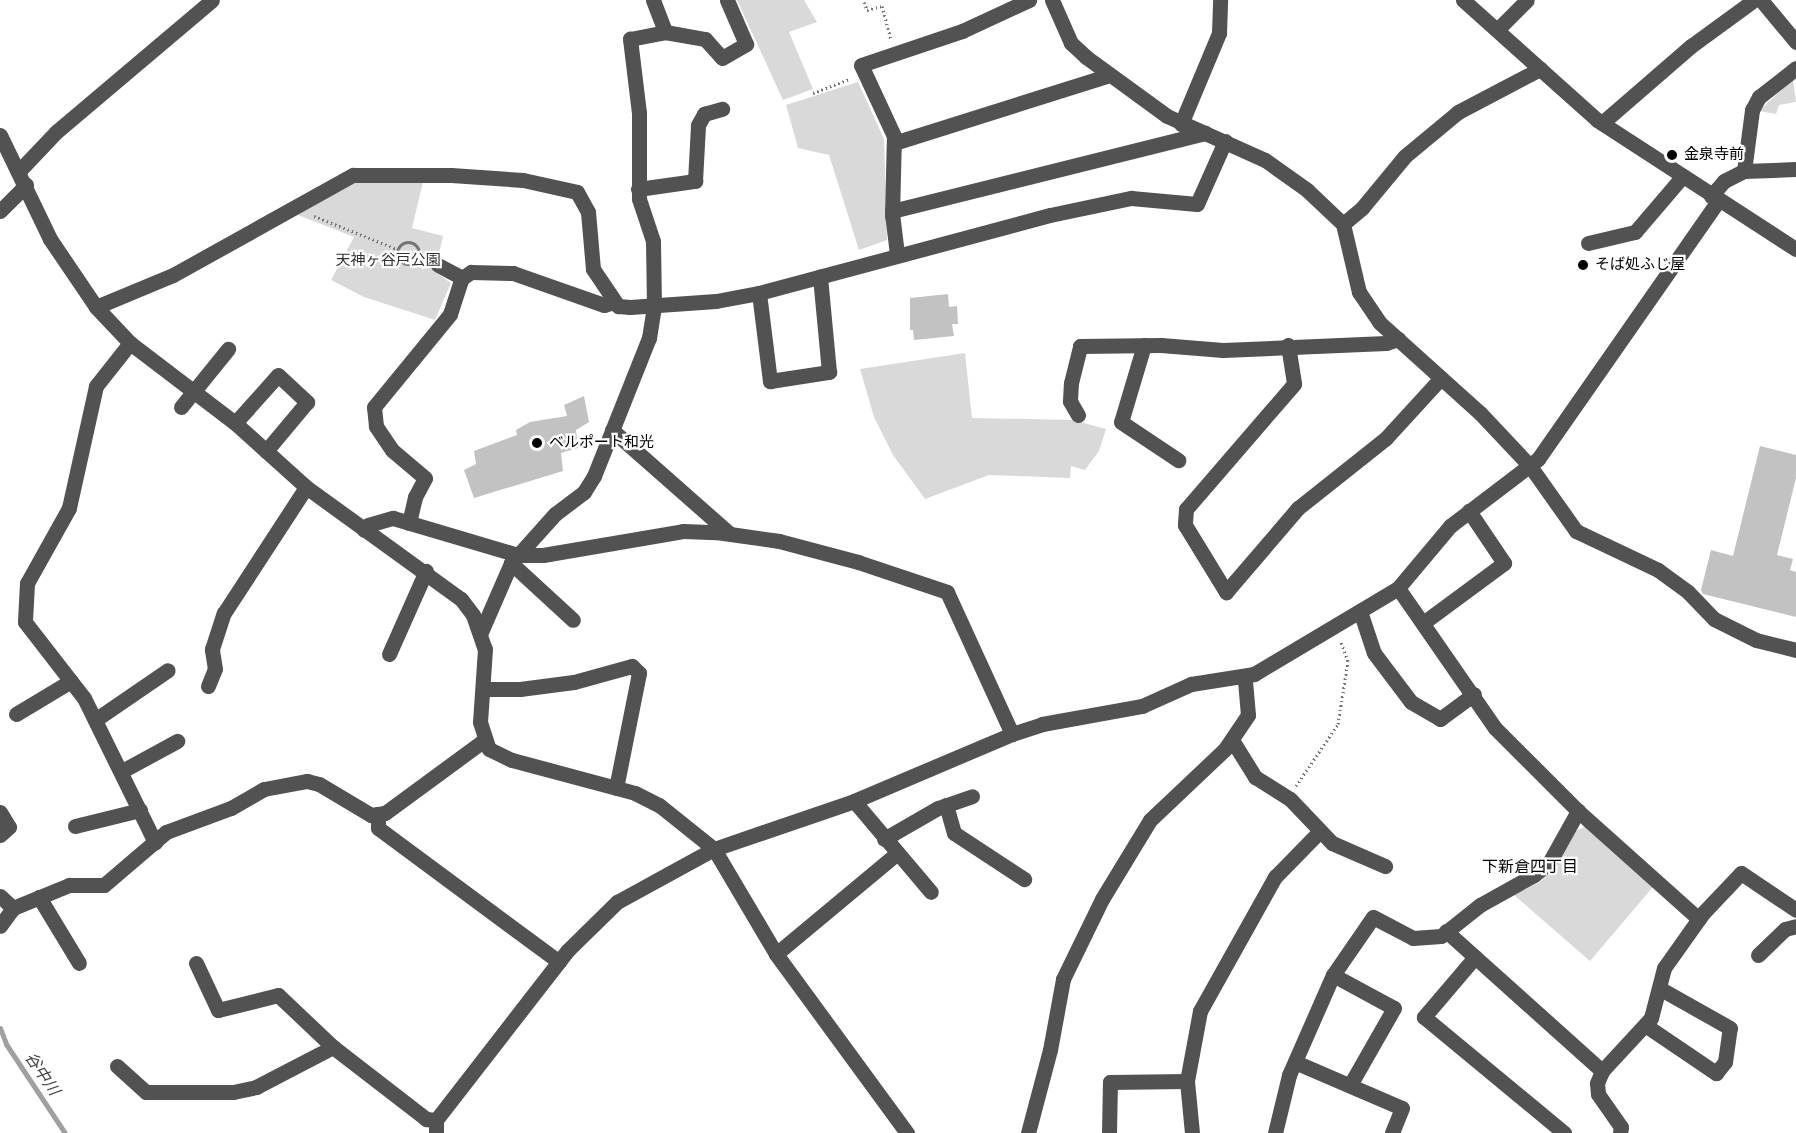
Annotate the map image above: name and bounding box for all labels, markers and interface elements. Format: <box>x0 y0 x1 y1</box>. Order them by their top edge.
place label: 金泉寺前 <box>1684 146 1744 164</box>
marker: 金泉寺前 <box>1665 148 1679 162</box>
park label: 天神ヶ谷戸公園 <box>336 252 440 270</box>
place label: そば処ふじ屋 <box>1595 256 1685 274</box>
marker: そば処ふじ屋 <box>1576 258 1590 272</box>
place label: ベルポート和光 <box>549 434 654 452</box>
marker: ベルポート和光 <box>530 436 544 450</box>
district label: 下新倉四丁目 <box>1482 857 1578 877</box>
water label: 谷中川 <box>21 1049 63 1099</box>

